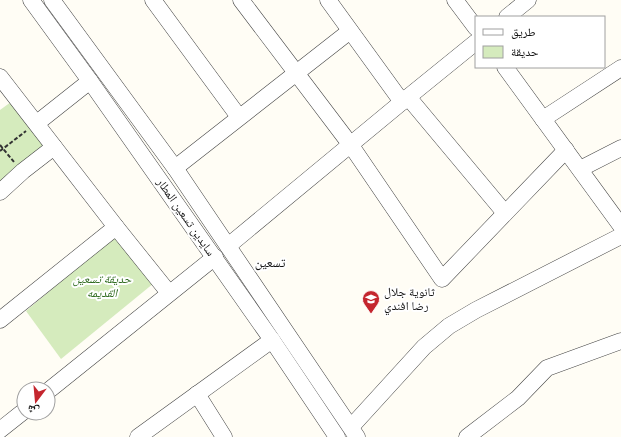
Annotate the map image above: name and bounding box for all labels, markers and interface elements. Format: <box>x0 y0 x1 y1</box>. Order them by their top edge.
legend <box>475 16 605 68</box>
text: طريق <box>511 23 536 42</box>
text: حديقة <box>511 43 539 62</box>
street label: سايدين تسعين المطار <box>151 173 220 260</box>
district label: تسعین <box>255 253 286 273</box>
park label: حديقة تسعين القديمه <box>73 270 132 303</box>
place label: ثانوية جلال رضا افندي <box>384 283 435 316</box>
school or university icon: ثانوية جلال رضا افندي <box>361 289 381 314</box>
north arrow <box>16 381 56 421</box>
text: ش <box>25 400 41 420</box>

